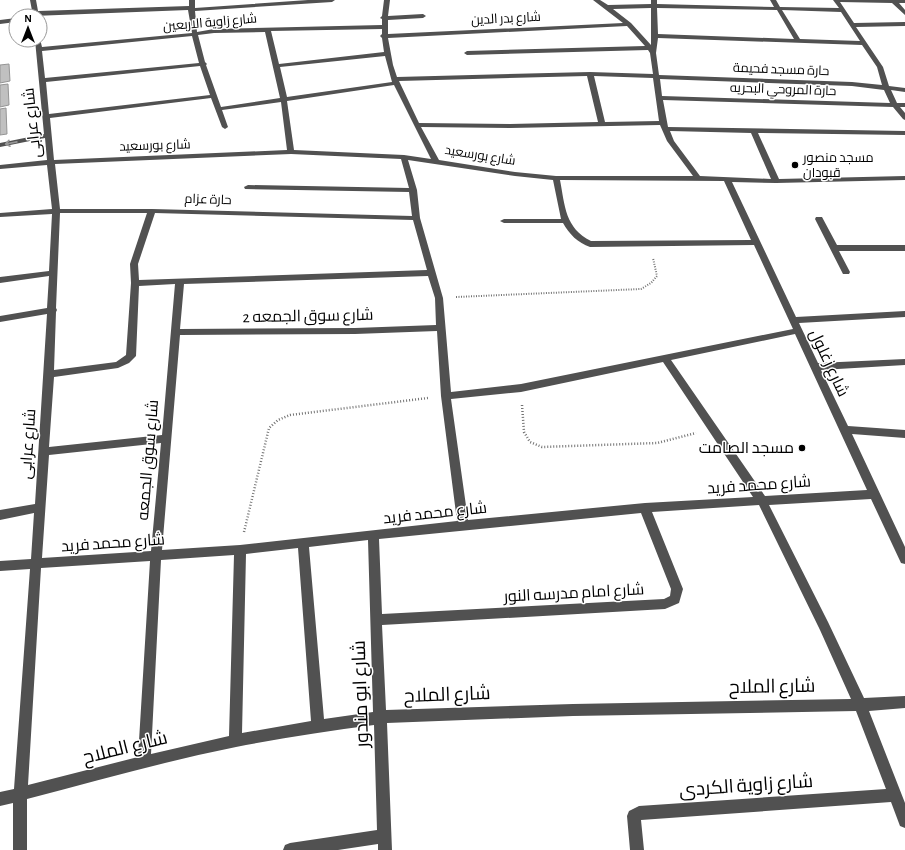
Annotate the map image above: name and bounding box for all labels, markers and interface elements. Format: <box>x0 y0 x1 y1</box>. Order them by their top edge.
north arrow <box>8 8 48 48</box>
street label: شارع بدر الدين <box>471 10 541 28</box>
street label: شارع زاوية الاربعين <box>162 11 258 35</box>
text: N <box>24 13 32 24</box>
street label: حارة مسجد فحيمة <box>733 62 829 78</box>
street label: حارة المروحي البحريه <box>729 82 836 101</box>
street label: شارع عرابى <box>19 87 47 159</box>
street label: شارع بورسعيد <box>119 137 191 155</box>
one-way arrow <box>5 139 18 147</box>
street label: شارع بورسعيد <box>444 143 516 169</box>
place label: مسجد منصور قبودان <box>802 152 874 180</box>
marker: مسجد منصور قبودان <box>790 160 800 170</box>
street label: حارة عزام <box>184 193 232 209</box>
street label: شارع سوق الجمعه 2 <box>242 306 374 328</box>
street label: شارع زغلول <box>804 327 852 400</box>
street label: شارع سوق الجمعه <box>134 399 164 521</box>
street label: شارع عرابى <box>17 408 41 480</box>
place label: مسجد الصامت <box>699 440 794 457</box>
marker: مسجد الصامت <box>797 443 807 453</box>
street label: شارع محمد فريد <box>706 472 812 500</box>
street label: شارع محمد فريد <box>382 499 488 529</box>
street label: شارع محمد فريد <box>60 530 166 558</box>
street label: شارع امام مدرسه النور <box>502 580 645 608</box>
street label: شارع ابو مندور <box>349 640 375 749</box>
street label: شارع الملاح <box>728 676 816 700</box>
street label: شارع الملاح <box>403 683 491 709</box>
street label: شارع الملاح <box>80 727 170 771</box>
street label: شارع زاوية الكردى <box>678 771 814 803</box>

